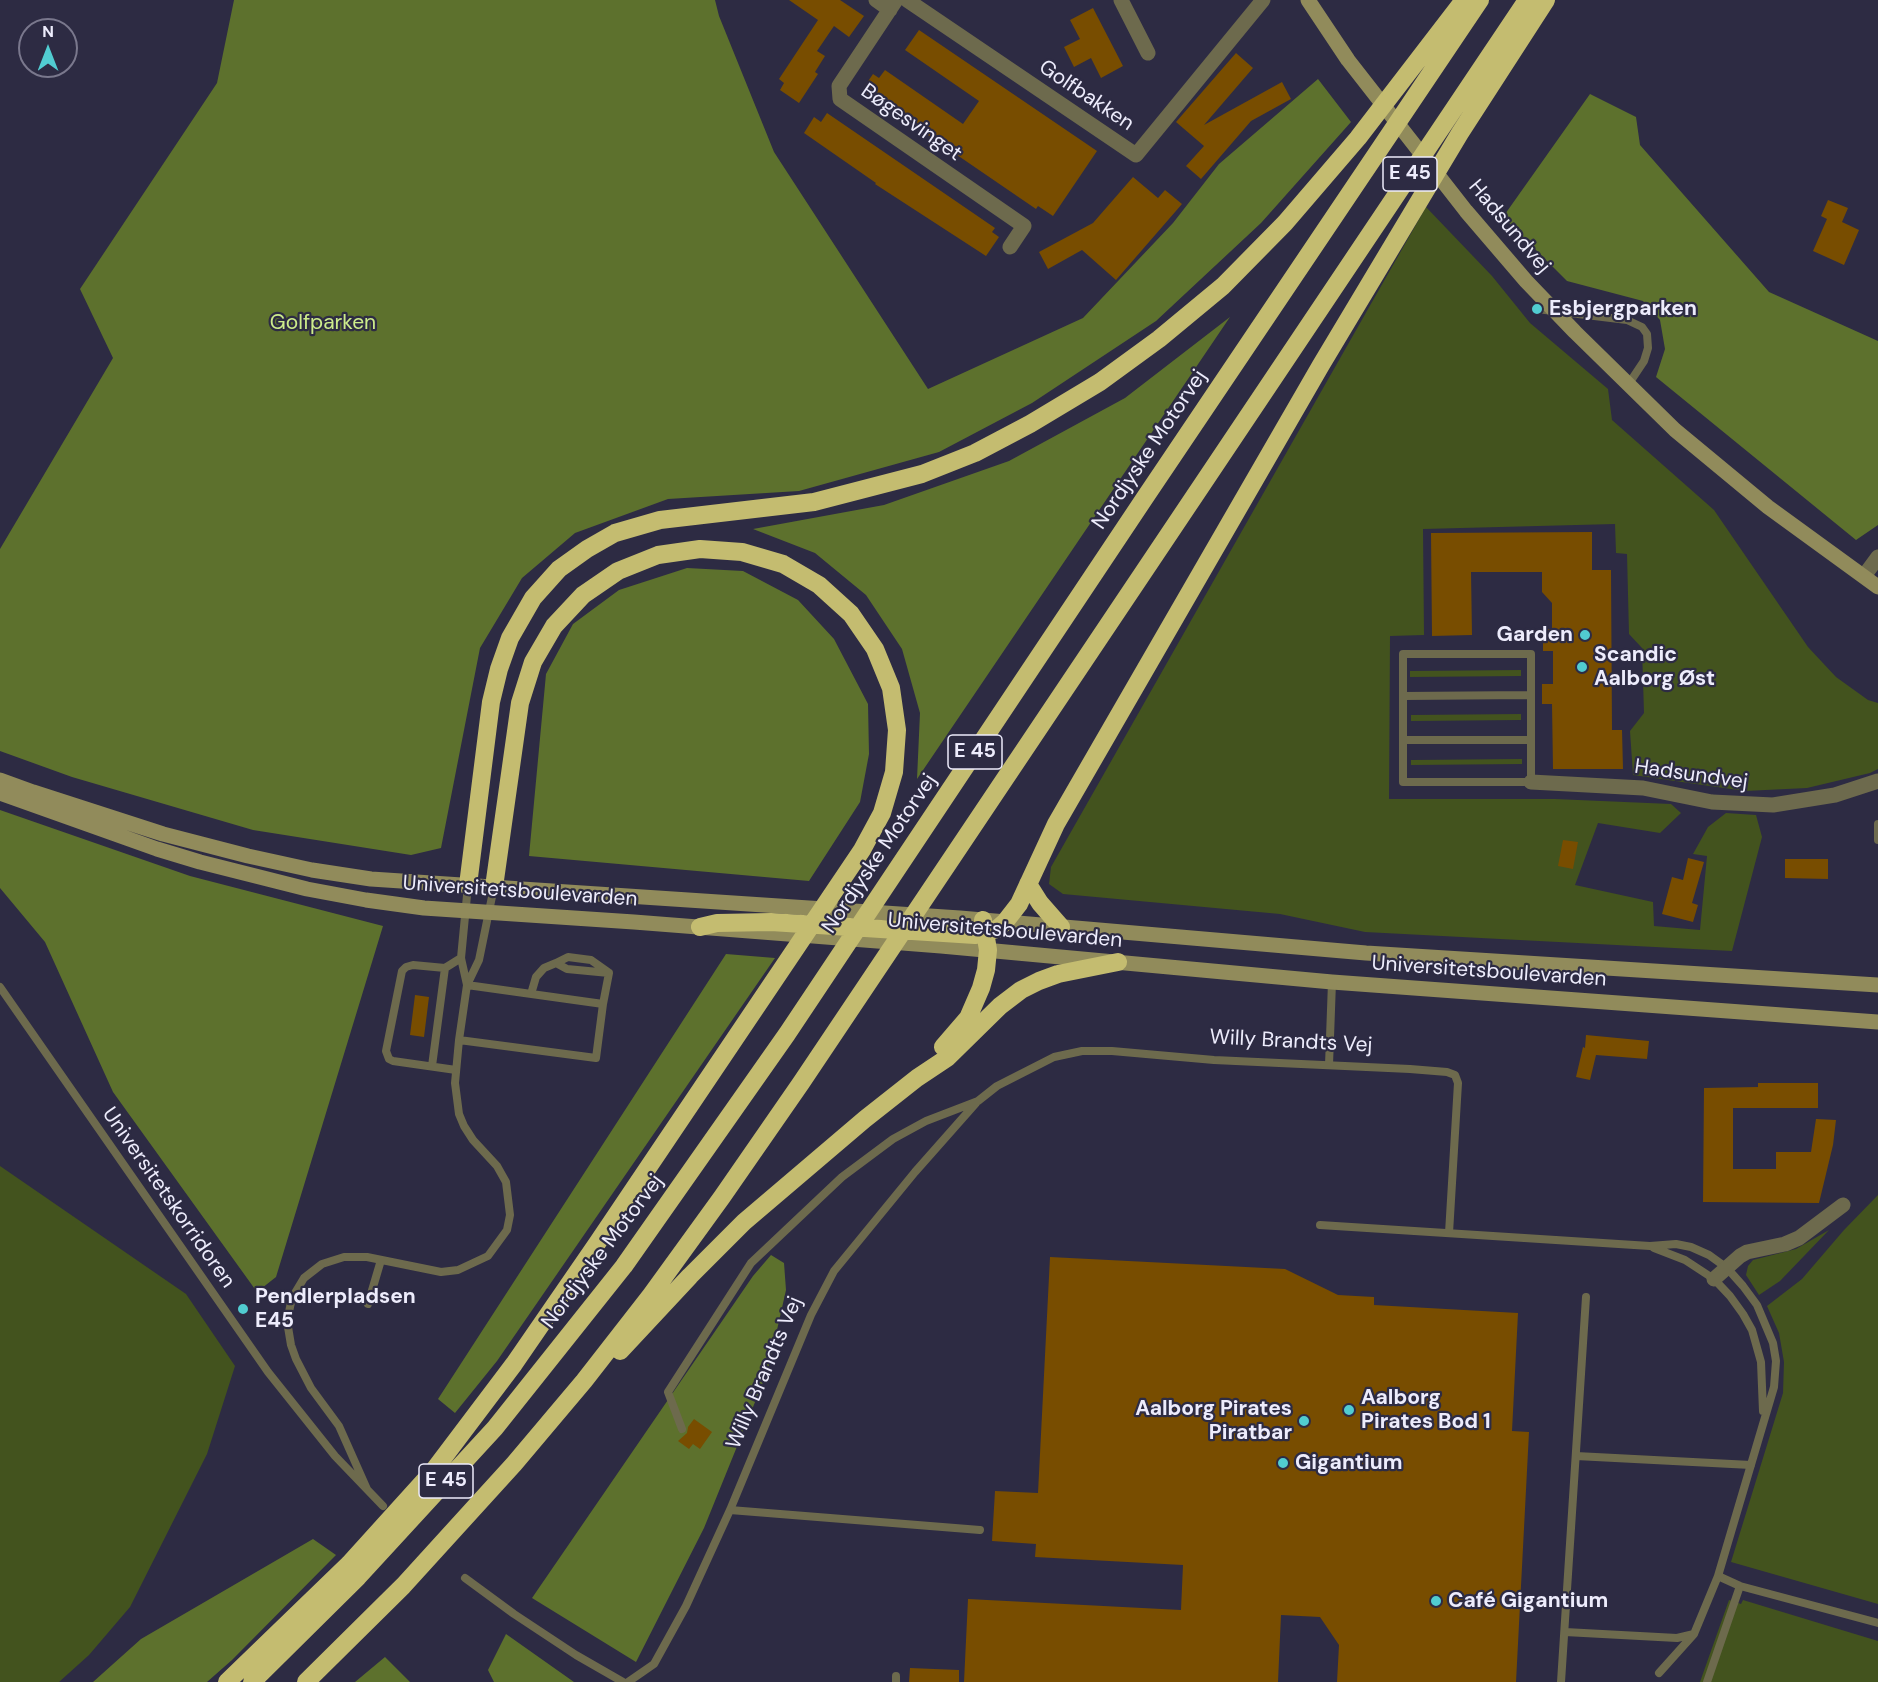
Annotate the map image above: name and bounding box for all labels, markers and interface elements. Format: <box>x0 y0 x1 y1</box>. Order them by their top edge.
north arrow <box>18 18 78 78</box>
text: N <box>42 21 54 42</box>
street label: Golfbakken <box>1034 55 1138 137</box>
street label: Bøgesvinget <box>856 79 966 167</box>
road number: E 45 <box>1383 157 1437 191</box>
street label: Hadsundvej <box>1463 175 1555 279</box>
place label: Esbjergparken <box>1549 296 1697 322</box>
marker: Esbjergparken <box>1530 302 1544 316</box>
park label: Golfparken <box>270 310 376 336</box>
street label: Nordjyske Motorvej <box>1087 365 1213 535</box>
place label: Garden <box>1497 622 1573 648</box>
marker: Garden <box>1578 628 1592 642</box>
place label: Scandic Aalborg Øst <box>1594 642 1715 692</box>
marker: Scandic Aalborg Øst <box>1575 660 1589 674</box>
road number: E 45 <box>948 735 1002 769</box>
street label: Hadsundvej <box>1633 755 1749 795</box>
street label: Nordjyske Motorvej <box>817 769 943 939</box>
street label: Universitetsboulevarden <box>402 871 638 913</box>
street label: Universitetsboulevarden <box>887 908 1123 954</box>
street label: Universitetsboulevarden <box>1371 951 1607 993</box>
street label: Willy Brandts Vej <box>1209 1025 1373 1059</box>
street label: Universitetskorridoren <box>96 1103 240 1293</box>
street label: Nordjyske Motorvej <box>537 1170 669 1334</box>
place label: Pendlerpladsen E45 <box>255 1284 416 1334</box>
street label: Willy Brandts Vej <box>722 1293 808 1453</box>
marker: Pendlerpladsen E45 <box>236 1302 250 1316</box>
place label: Aalborg Pirates Bod 1 <box>1361 1385 1491 1435</box>
place label: Aalborg Pirates Piratbar <box>1135 1396 1292 1446</box>
marker: Aalborg Pirates Bod 1 <box>1342 1403 1356 1417</box>
marker: Aalborg Pirates Piratbar <box>1297 1414 1311 1428</box>
place label: Gigantium <box>1295 1450 1402 1476</box>
marker: Gigantium <box>1276 1456 1290 1470</box>
road number: E 45 <box>419 1464 473 1498</box>
place label: Café Gigantium <box>1448 1588 1608 1614</box>
marker: Café Gigantium <box>1429 1594 1443 1608</box>

